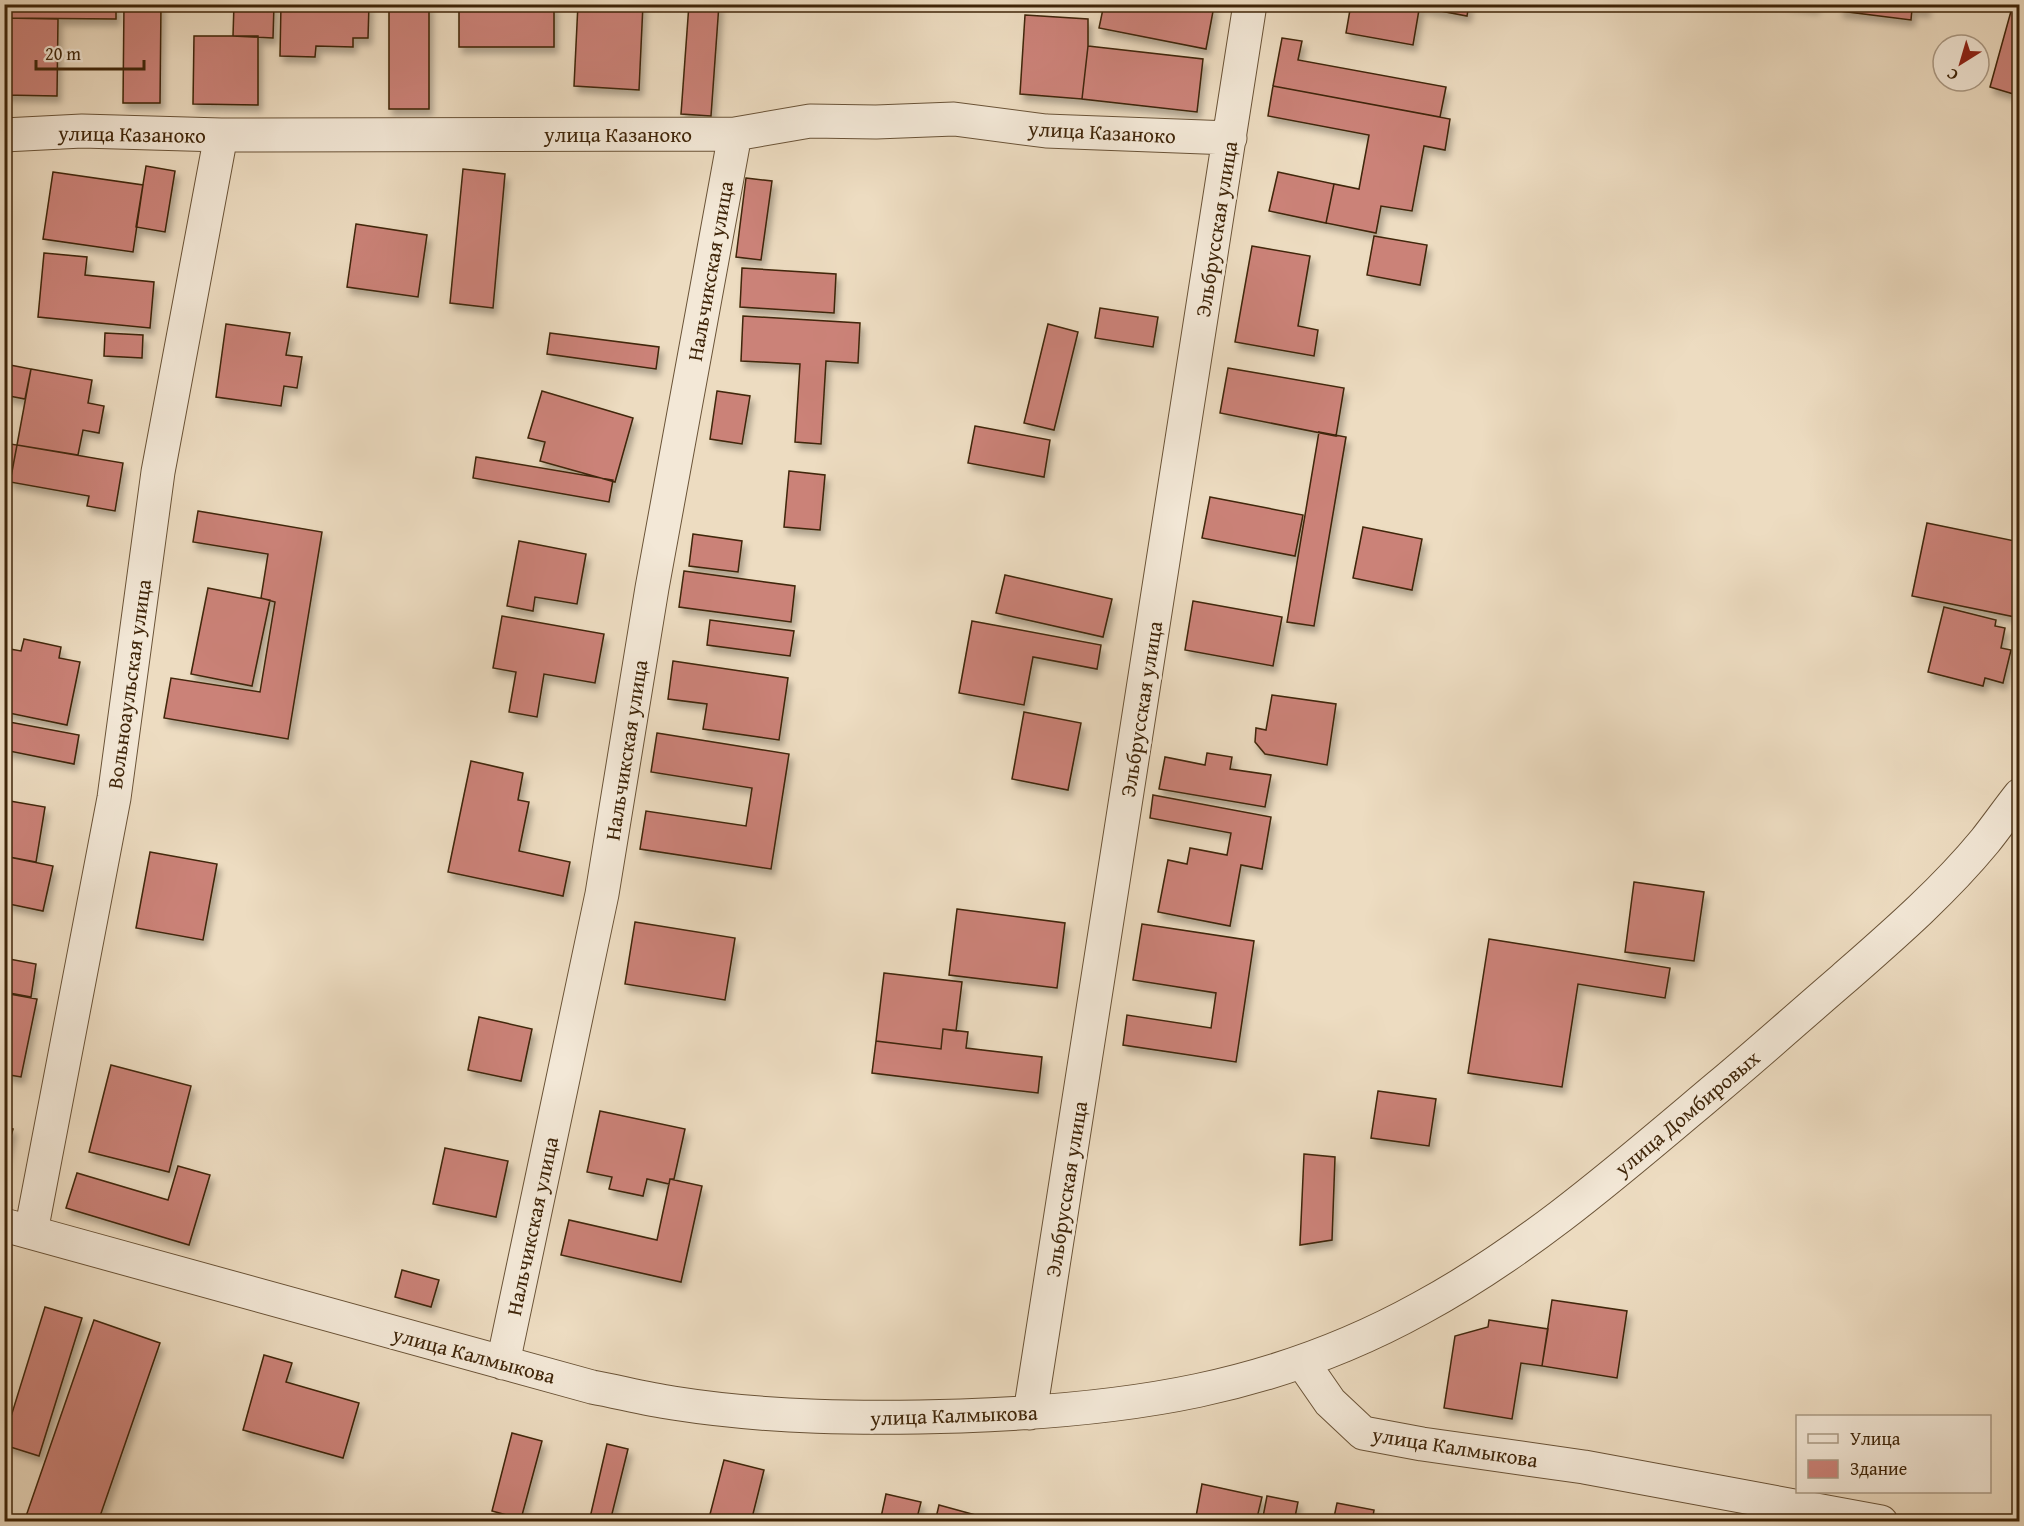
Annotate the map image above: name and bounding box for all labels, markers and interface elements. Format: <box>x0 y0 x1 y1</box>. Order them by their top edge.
scale bar <box>36 33 144 71</box>
north arrow <box>1931 33 1991 93</box>
text: 20 m <box>45 40 81 67</box>
text: С <box>1941 63 1963 87</box>
street label: улица Казаноко <box>1026 113 1177 151</box>
street label: улица Казаноко <box>57 117 206 151</box>
street label: улица Казаноко <box>543 119 692 150</box>
street label: Эльбрусская улица <box>1187 139 1245 319</box>
street label: Нальчикская улица <box>679 178 741 364</box>
street label: Вольноаульская улица <box>99 577 159 791</box>
street label: Эльбрусская улица <box>1112 619 1170 799</box>
street label: Нальчикская улица <box>596 658 656 842</box>
street label: улица Домбировых <box>1607 1043 1767 1184</box>
street label: Эльбрусская улица <box>1037 1099 1095 1279</box>
street label: Нальчикская улица <box>498 1134 566 1318</box>
street label: улица Калмыкова <box>388 1318 559 1392</box>
street label: улица Калмыкова <box>869 1397 1038 1433</box>
legend <box>1796 1415 1991 1493</box>
street label: улица Калмыкова <box>1369 1418 1540 1475</box>
text: Улица <box>1850 1425 1901 1452</box>
text: Здание <box>1850 1455 1907 1482</box>

